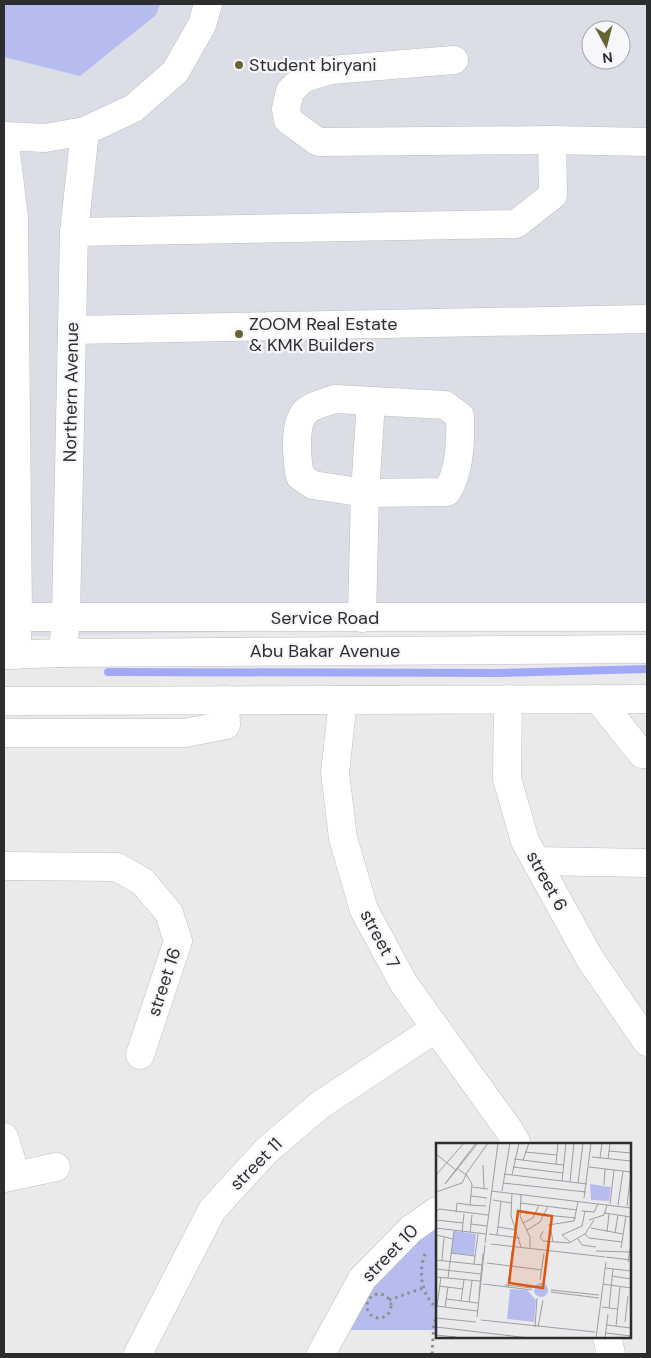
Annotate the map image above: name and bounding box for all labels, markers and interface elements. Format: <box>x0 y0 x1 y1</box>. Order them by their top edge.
north arrow <box>581 20 631 70</box>
text: N <box>601 48 614 67</box>
place label: Student biryani <box>249 53 377 77</box>
marker: Student biryani <box>233 59 245 71</box>
place label: ZOOM Real Estate & KMK Builders <box>249 312 398 357</box>
street label: Northern Avenue <box>58 322 84 462</box>
marker: ZOOM Real Estate & KMK Builders <box>233 328 245 340</box>
street label: Service Road <box>271 606 379 630</box>
street label: Abu Bakar Avenue <box>250 639 400 663</box>
street label: street 6 <box>521 847 573 915</box>
street label: street 7 <box>354 905 406 973</box>
street label: street 16 <box>142 945 186 1019</box>
street label: street 11 <box>224 1132 288 1196</box>
inset map <box>436 1143 631 1338</box>
street label: street 10 <box>356 1219 424 1287</box>

